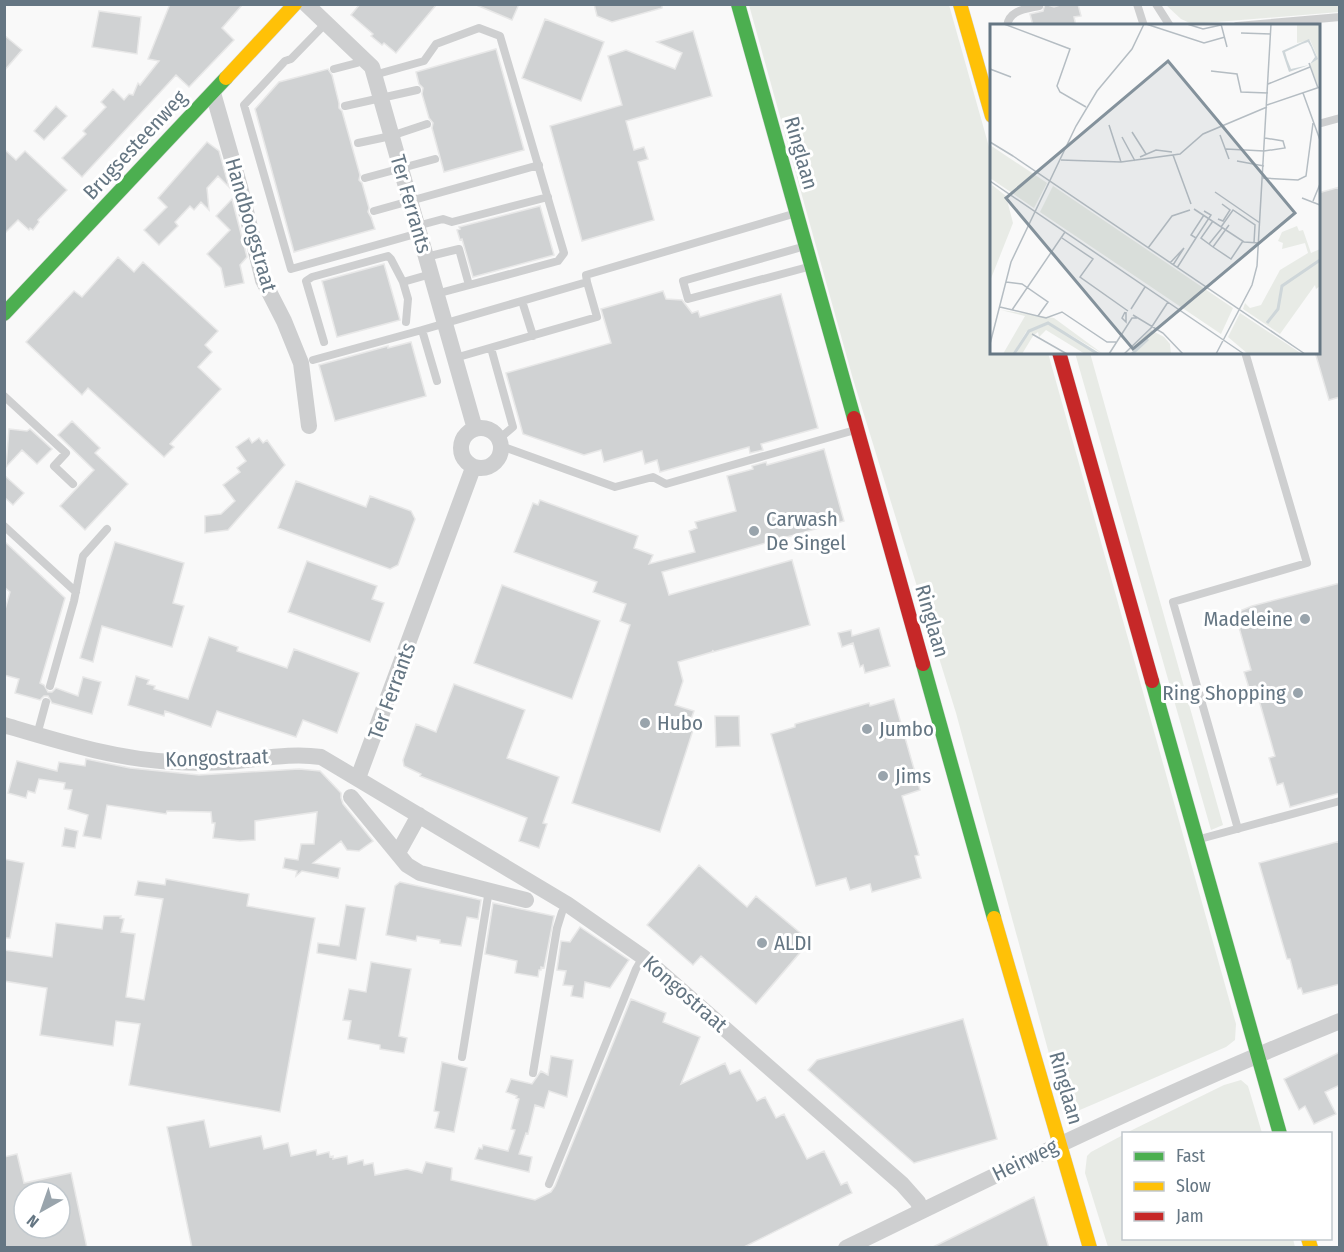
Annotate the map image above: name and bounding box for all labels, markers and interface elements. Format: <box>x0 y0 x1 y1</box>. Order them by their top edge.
inset map <box>990 24 1320 354</box>
street label: Brugsesteenweg <box>78 85 192 205</box>
street label: Ringlaan <box>778 114 824 192</box>
street label: Ter Ferrants <box>385 152 437 256</box>
street label: Handboogstraat <box>219 155 283 295</box>
place label: Carwash De Singel <box>766 506 846 556</box>
marker: Carwash De Singel <box>747 524 761 538</box>
street label: Ringlaan <box>909 582 955 660</box>
place label: Madeleine <box>1204 606 1293 632</box>
marker: Madeleine <box>1298 612 1312 626</box>
street label: Ter Ferrants <box>362 639 422 743</box>
place label: Ring Shopping <box>1162 680 1286 706</box>
marker: Ring Shopping <box>1291 686 1305 700</box>
place label: Hubo <box>657 710 703 736</box>
marker: Hubo <box>638 716 652 730</box>
place label: Jumbo <box>879 716 934 742</box>
marker: Jumbo <box>860 722 874 736</box>
street label: Kongostraat <box>165 743 269 773</box>
place label: Jims <box>895 763 931 789</box>
marker: Jims <box>876 769 890 783</box>
place label: ALDI <box>774 930 812 956</box>
marker: ALDI <box>755 936 769 950</box>
street label: Kongostraat <box>637 950 733 1038</box>
street label: Ringlaan <box>1043 1049 1089 1127</box>
legend <box>1122 1132 1332 1240</box>
street label: Heirweg <box>988 1133 1062 1187</box>
text: Fast <box>1176 1145 1205 1167</box>
text: Slow <box>1176 1175 1211 1197</box>
north arrow <box>12 1180 72 1240</box>
text: Jam <box>1176 1205 1204 1227</box>
text: N <box>23 1211 42 1231</box>

